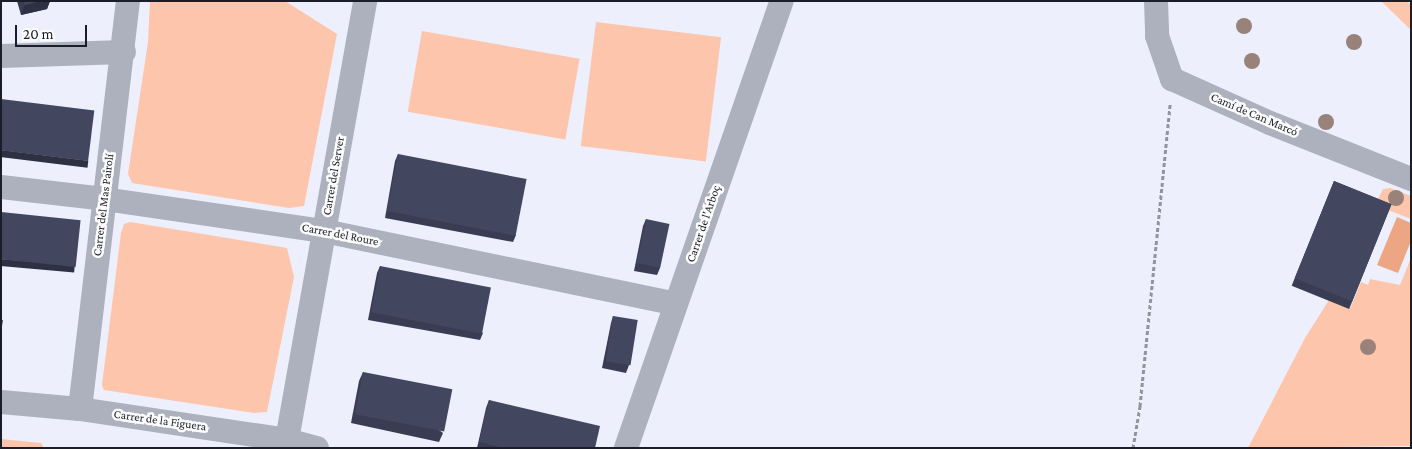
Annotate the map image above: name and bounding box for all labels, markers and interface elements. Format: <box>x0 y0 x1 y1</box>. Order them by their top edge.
scale bar <box>18 15 90 47</box>
text: 20 m <box>23 26 54 42</box>
street label: Camí de Can Marcó <box>1208 90 1300 140</box>
street label: Carrer del Server <box>320 135 348 217</box>
street label: Carrer del Mas Pairolí <box>91 153 117 257</box>
street label: Carrer de l'Arboç <box>684 184 724 264</box>
street label: Carrer del Roure <box>300 221 380 249</box>
street label: Carrer de la Figuera <box>113 407 207 435</box>

